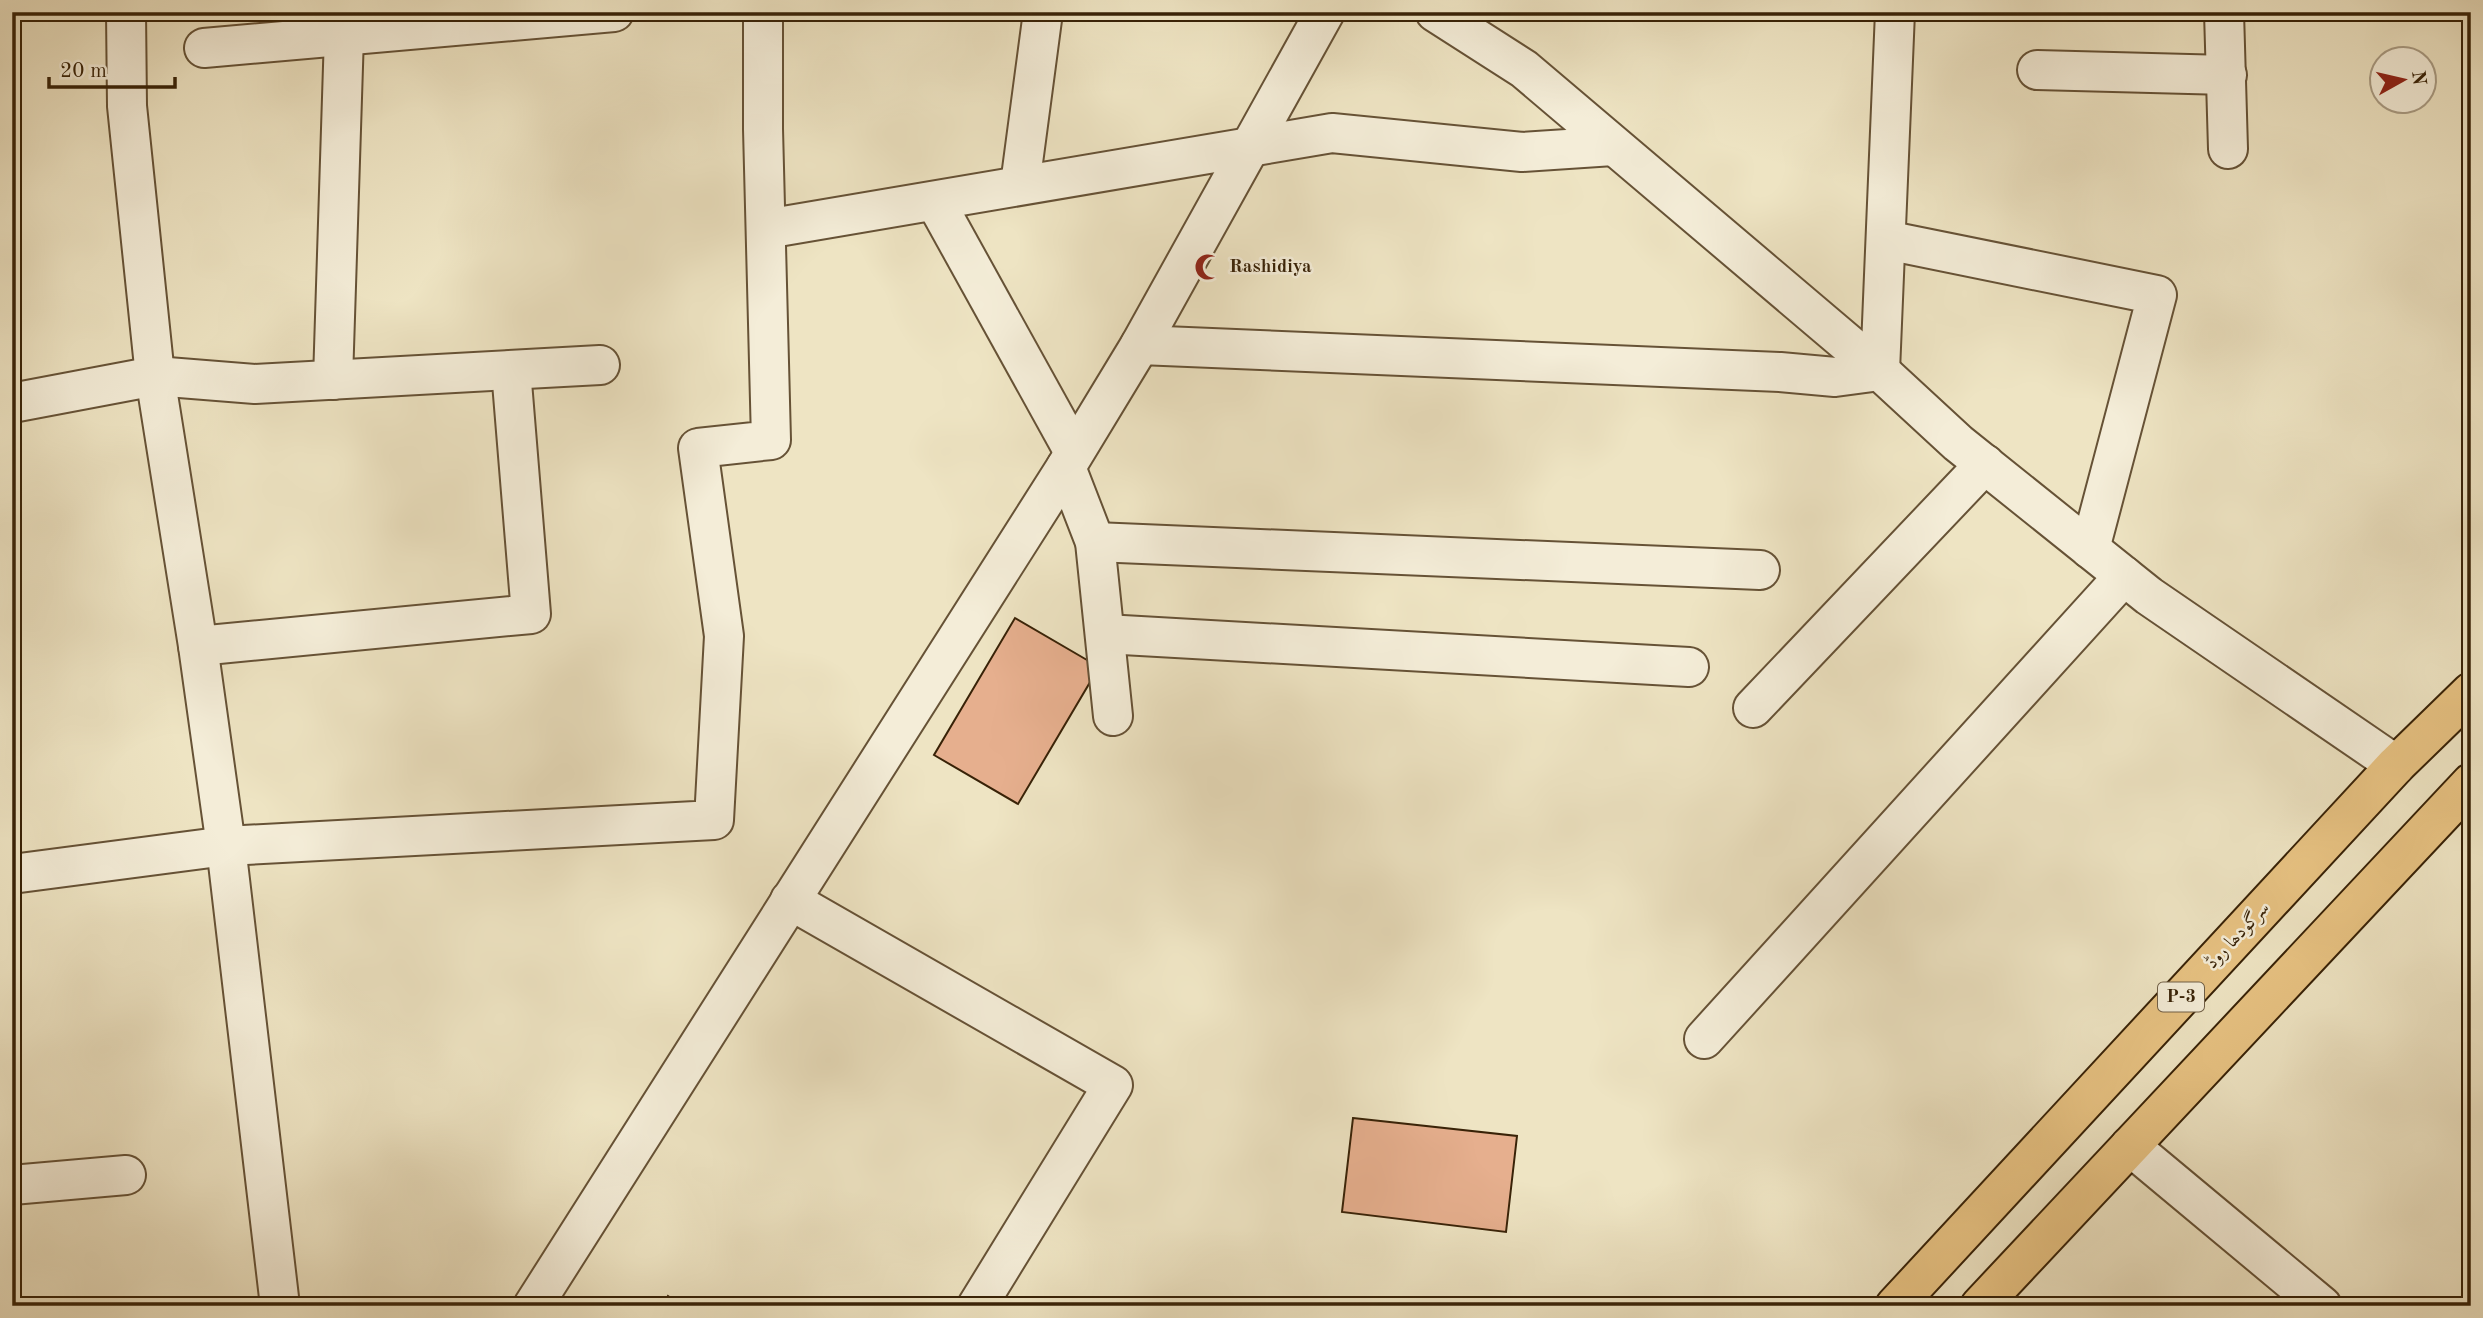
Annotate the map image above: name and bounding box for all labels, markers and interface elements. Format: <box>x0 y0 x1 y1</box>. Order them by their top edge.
scale bar <box>49 46 175 90</box>
north arrow <box>2368 46 2438 116</box>
text: 20 m <box>60 61 107 82</box>
text: N <box>2407 69 2428 87</box>
mosque icon: Rashidiya <box>1193 252 1223 282</box>
place label: Rashidiya <box>1229 258 1312 277</box>
street label: سرگودھا روڈ <box>2200 897 2274 974</box>
road number: P-3 <box>2158 982 2204 1012</box>

